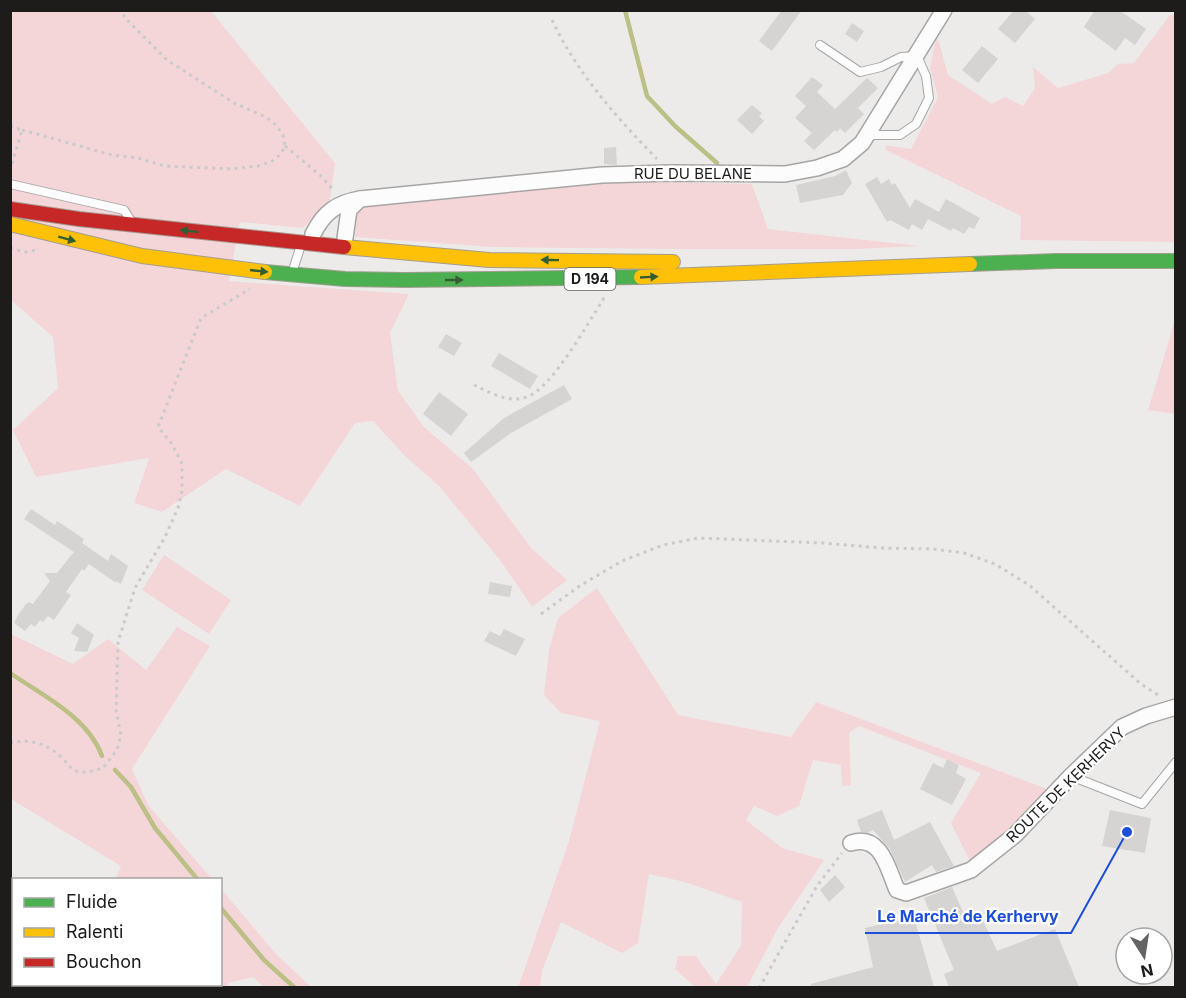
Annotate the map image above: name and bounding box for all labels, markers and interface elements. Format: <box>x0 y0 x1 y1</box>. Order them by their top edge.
street label: RUE DU BELANE <box>634 164 752 183</box>
one-way arrow <box>179 226 198 236</box>
one-way arrow <box>58 234 76 244</box>
one-way arrow <box>541 255 560 265</box>
one-way arrow <box>250 266 269 276</box>
road number: D 194 <box>564 268 616 290</box>
one-way arrow <box>639 272 658 281</box>
one-way arrow <box>444 275 463 285</box>
street label: ROUTE DE KERHERVY <box>1002 723 1129 846</box>
legend <box>12 878 222 986</box>
text: Fluide <box>66 891 118 912</box>
callout: Le Marché de Kerhervy <box>865 899 1071 933</box>
text: Le Marché de Kerhervy <box>877 906 1059 926</box>
text: Ralenti <box>66 921 123 942</box>
north arrow <box>1114 926 1174 986</box>
text: Bouchon <box>66 951 142 972</box>
text: N <box>1139 960 1155 982</box>

